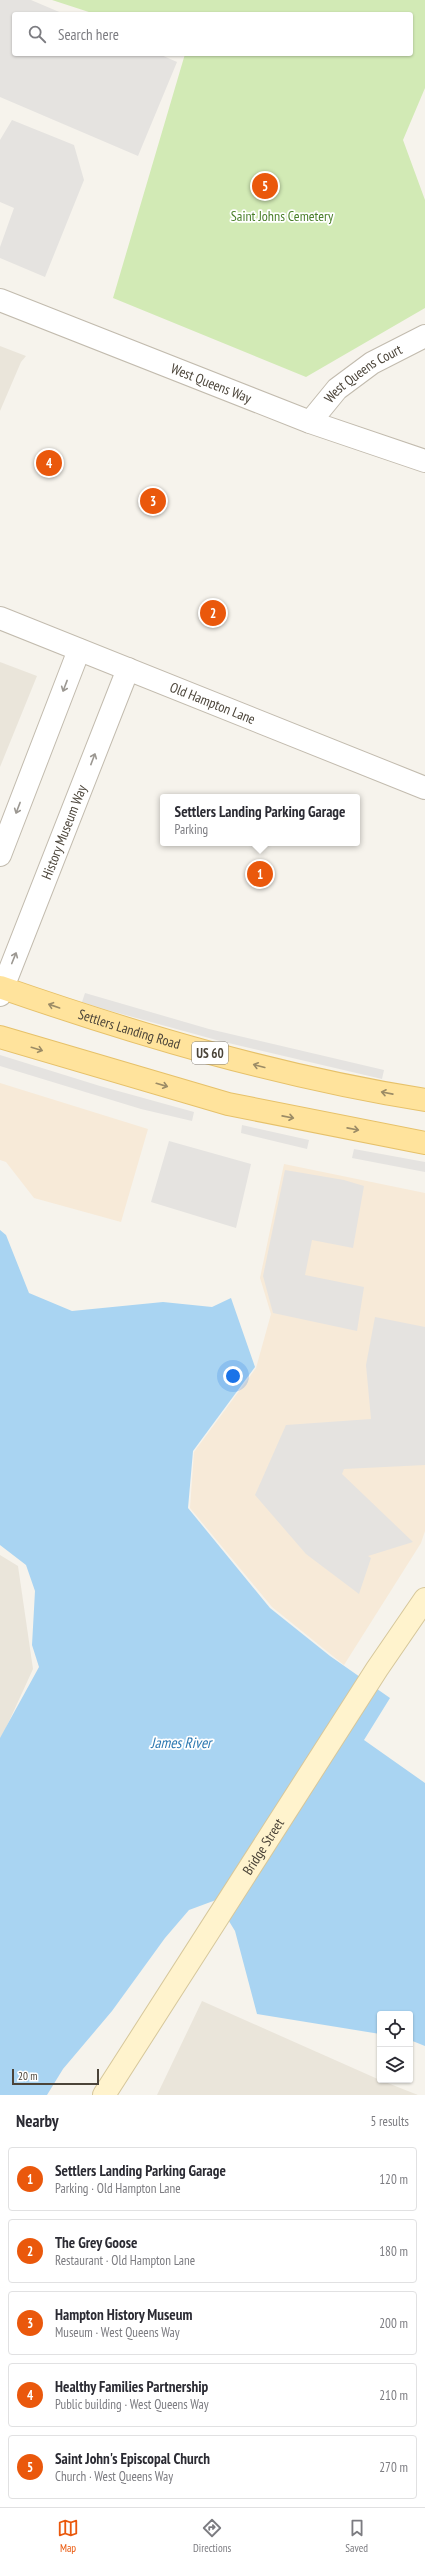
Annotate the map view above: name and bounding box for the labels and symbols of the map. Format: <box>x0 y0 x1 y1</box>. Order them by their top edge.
pin: 5 <box>252 171 278 201</box>
park label: Saint Johns Cemetery <box>231 207 334 225</box>
street label: West Queens Court <box>320 340 405 407</box>
street label: West Queens Way <box>168 359 255 407</box>
pin: 4 <box>36 448 62 478</box>
pin: 3 <box>140 486 166 516</box>
pin: 2 <box>200 598 226 628</box>
street label: Old Hampton Lane <box>167 678 258 728</box>
one-way arrow <box>61 680 69 692</box>
one-way arrow <box>90 754 98 766</box>
street label: History Museum Way <box>37 782 91 882</box>
one-way arrow <box>14 801 22 813</box>
pin: 1 <box>247 859 273 889</box>
one-way arrow <box>11 953 19 965</box>
one-way arrow <box>49 1001 61 1009</box>
street label: Settlers Landing Road <box>76 1005 182 1053</box>
road number: US 60 <box>192 1042 228 1064</box>
one-way arrow <box>31 1046 44 1053</box>
one-way arrow <box>253 1061 266 1069</box>
one-way arrow <box>155 1082 168 1089</box>
one-way arrow <box>380 1089 393 1097</box>
one-way arrow <box>281 1113 294 1121</box>
one-way arrow <box>346 1125 359 1133</box>
your location <box>223 1366 243 1386</box>
water label: James River <box>150 1733 213 1752</box>
street label: Bridge Street <box>238 1815 288 1878</box>
scale bar <box>12 2067 99 2086</box>

